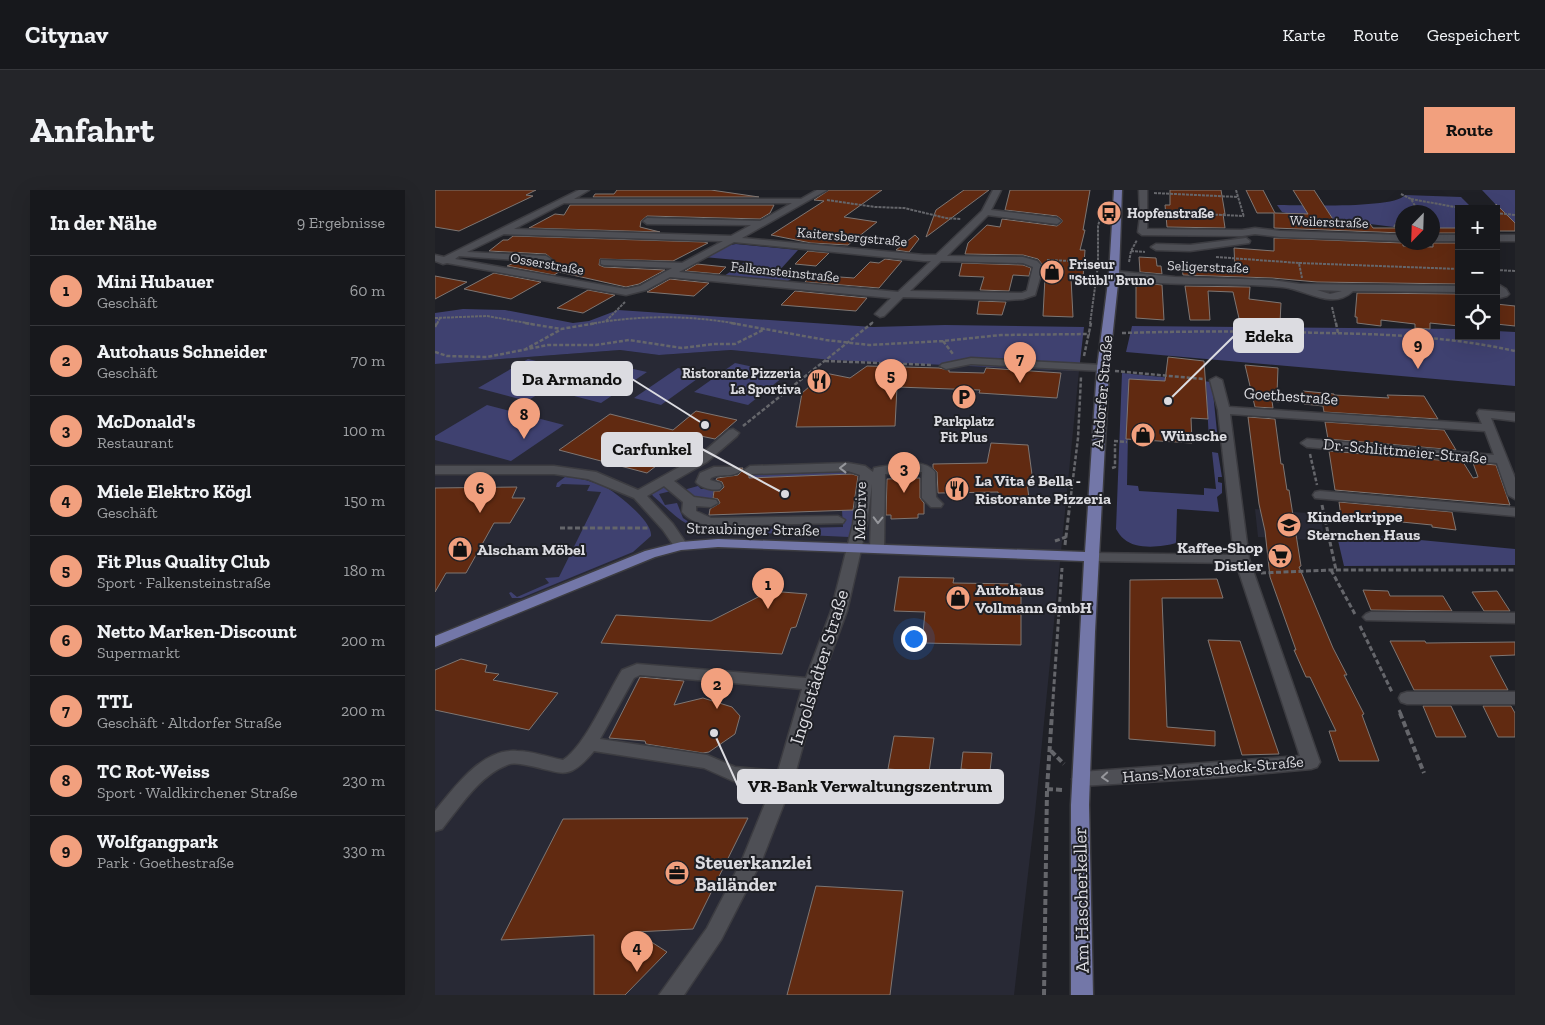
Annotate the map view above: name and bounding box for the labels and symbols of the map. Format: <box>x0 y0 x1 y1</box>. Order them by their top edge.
bus stop icon: Hopfenstraße <box>1096 200 1122 226</box>
place label: Hopfenstraße <box>1127 205 1214 222</box>
north arrow <box>1395 205 1440 250</box>
street label: Weilerstraße <box>1289 212 1369 232</box>
street label: Kaitersbergstraße <box>796 224 908 250</box>
street label: Osserstraße <box>509 249 586 279</box>
place label: Friseur "Stübl" Bruno <box>1069 256 1155 289</box>
street label: Seligerstraße <box>1167 257 1249 277</box>
street label: Falkensteinstraße <box>730 258 841 286</box>
shop icon: Friseur "Stübl" Bruno <box>1039 259 1065 285</box>
callout: Edeka <box>1234 319 1303 352</box>
text: Edeka <box>1245 325 1293 347</box>
pin: 9 <box>1402 328 1434 369</box>
street label: Altdorfer Straße <box>1088 335 1116 449</box>
pin: 7 <box>1004 342 1036 383</box>
pin: 5 <box>875 359 907 400</box>
callout: Da Armando <box>512 362 632 395</box>
place label: Ristorante Pizzeria La Sportiva <box>682 365 801 398</box>
text: Da Armando <box>522 368 623 390</box>
restaurant icon: Ristorante Pizzeria La Sportiva <box>806 368 832 394</box>
street label: Goethestraße <box>1243 383 1339 409</box>
parking icon: Parkplatz Fit Plus <box>951 384 977 410</box>
pin: 8 <box>508 398 540 439</box>
place label: Parkplatz Fit Plus <box>934 413 995 446</box>
shop icon: Wünsche <box>1130 422 1156 448</box>
place label: Wünsche <box>1161 426 1227 445</box>
callout: Carfunkel <box>602 433 702 466</box>
street label: Dr.-Schlittmeier-Straße <box>1322 434 1488 468</box>
text: Carfunkel <box>612 438 692 460</box>
pin: 3 <box>888 452 920 493</box>
one-way arrow <box>839 463 847 473</box>
place label: La Vita é Bella - Ristorante Pizzeria <box>975 471 1111 508</box>
pin: 6 <box>464 472 496 513</box>
restaurant icon: La Vita é Bella - Ristorante Pizzeria <box>944 476 970 502</box>
street label: McDrive <box>850 482 870 540</box>
place label: Kinderkrippe Sternchen Haus <box>1307 507 1420 544</box>
school or university icon: Kinderkrippe Sternchen Haus <box>1276 512 1302 538</box>
one-way arrow <box>873 516 883 524</box>
street label: Straubinger Straße <box>686 518 820 540</box>
shop icon: Alscham Möbel <box>447 536 473 562</box>
place label: Kaffee-Shop Distler <box>1177 538 1263 575</box>
place label: Alscham Möbel <box>477 540 586 559</box>
supermarket icon: Kaffee-Shop Distler <box>1267 543 1293 569</box>
pin: 1 <box>752 568 784 609</box>
place label: Autohaus Vollmann GmbH <box>975 580 1092 617</box>
shop icon: Autohaus Vollmann GmbH <box>945 585 971 611</box>
street label: Ingolstädter Straße <box>784 587 854 747</box>
your location <box>901 626 927 652</box>
pin: 2 <box>701 668 733 709</box>
street label: Hans-Moratscheck-Straße <box>1122 752 1304 786</box>
callout: VR-Bank Verwaltungszentrum <box>738 770 1003 803</box>
one-way arrow <box>1101 772 1109 783</box>
text: VR-Bank Verwaltungszentrum <box>748 775 992 797</box>
street label: Am Hascherkeller <box>1068 827 1094 973</box>
place label: Steuerkanzlei Bailänder <box>695 851 812 896</box>
office icon: Steuerkanzlei Bailänder <box>664 860 690 886</box>
pin: 4 <box>621 931 653 972</box>

